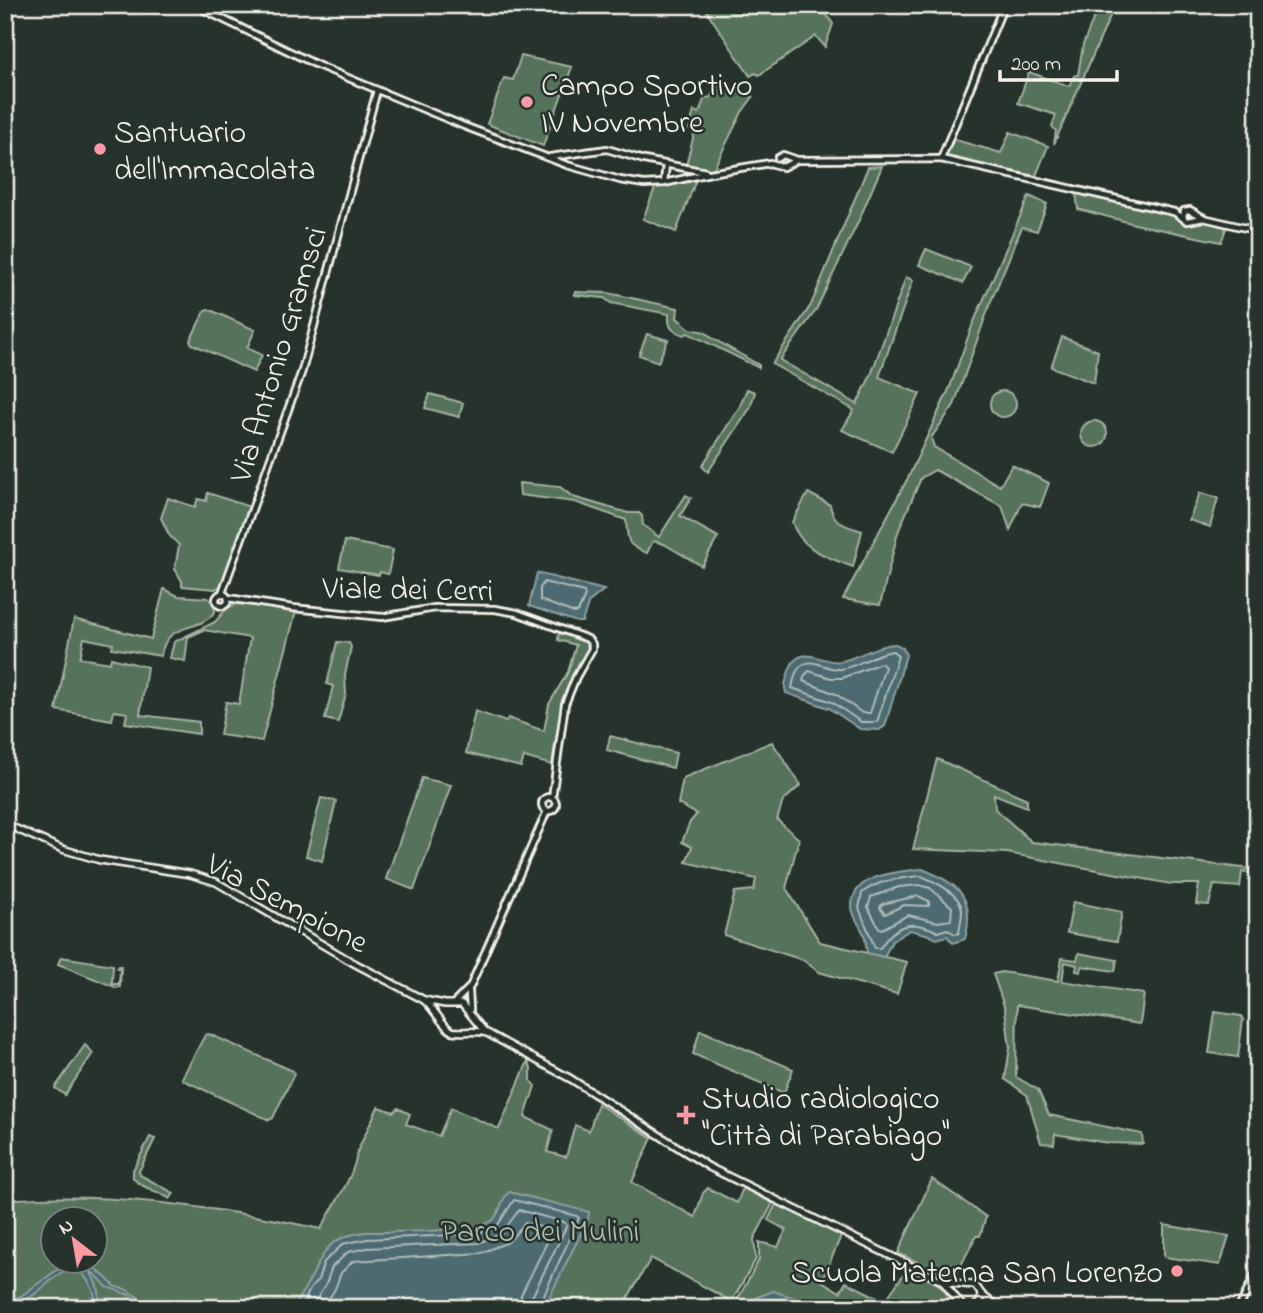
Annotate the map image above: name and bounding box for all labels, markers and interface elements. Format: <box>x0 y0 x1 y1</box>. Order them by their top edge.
scale bar <box>1000 38 1118 82</box>
text: 200 m <box>1011 50 1061 80</box>
place label: Campo Sportivo IV Novembre <box>541 64 753 148</box>
marker: Campo Sportivo IV Novembre <box>519 94 535 110</box>
place label: Santuario dell'Immacolata <box>114 111 315 195</box>
marker: Santuario dell'Immacolata <box>92 141 108 157</box>
street label: Via Antonio Gramsci <box>219 221 342 490</box>
street label: Viale dei Cerri <box>321 566 494 616</box>
street label: Via Sempione <box>196 842 376 968</box>
place label: Studio radiologico "Città di Parabiago" <box>702 1077 950 1161</box>
marker: Studio radiologico "Città di Parabiago" <box>676 1105 696 1125</box>
north arrow <box>38 1204 108 1274</box>
park label: Parco dei Mulini <box>440 1210 640 1257</box>
text: N <box>54 1213 79 1242</box>
place label: Scuola Materna San Lorenzo <box>791 1251 1163 1298</box>
marker: Scuola Materna San Lorenzo <box>1169 1263 1185 1279</box>

